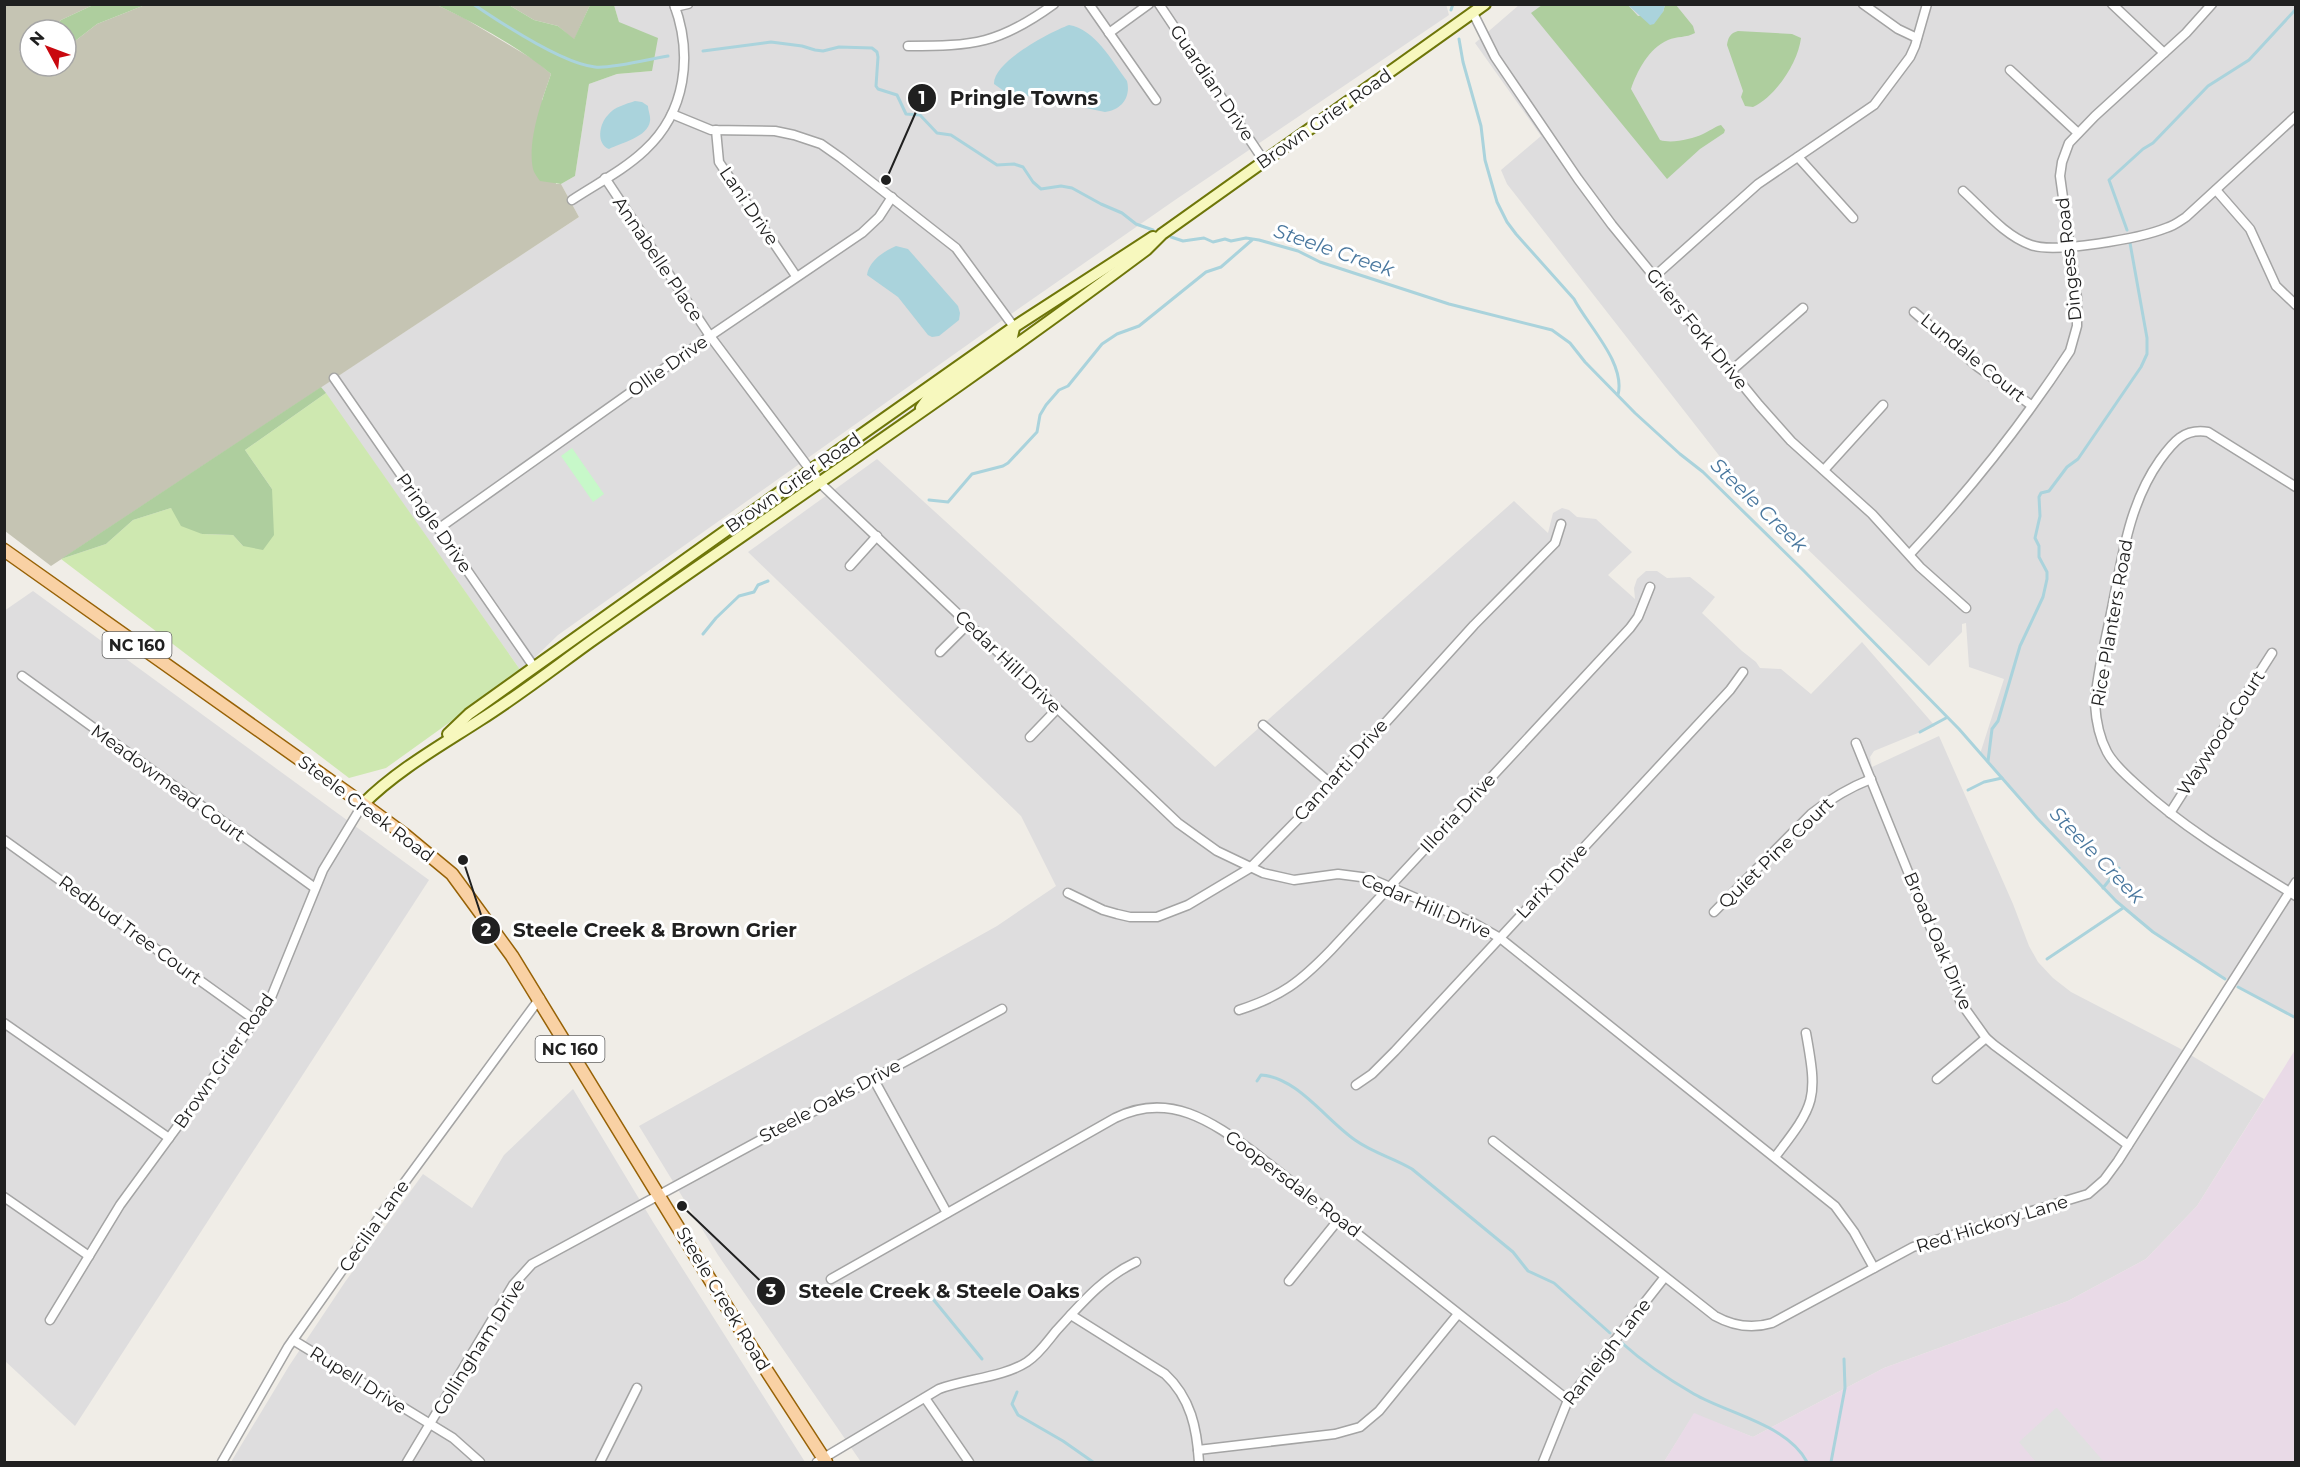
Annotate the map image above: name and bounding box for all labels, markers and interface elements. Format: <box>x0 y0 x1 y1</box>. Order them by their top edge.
north arrow <box>18 18 78 78</box>
street label: Guardian Drive <box>1165 21 1259 145</box>
text: N <box>26 27 48 50</box>
street label: Brown Grier Road <box>1252 64 1396 174</box>
callout: Pringle Towns <box>907 79 1110 117</box>
text: Pringle Towns <box>950 86 1099 110</box>
text: 1 <box>918 87 926 109</box>
street label: Lani Drive <box>715 162 783 250</box>
street label: Annabelle Place <box>608 193 708 326</box>
street label: Dingess Road <box>2052 196 2086 322</box>
water label: Steele Creek <box>1271 218 1398 282</box>
street label: Griers Fork Drive <box>1641 264 1753 394</box>
street label: Lundale Court <box>1916 309 2030 407</box>
street label: Ollie Drive <box>624 330 712 402</box>
street label: Brown Grier Road <box>721 428 865 538</box>
water label: Steele Creek <box>1706 453 1813 558</box>
street label: Pringle Drive <box>392 469 476 577</box>
street label: Rice Planters Road <box>2086 538 2138 708</box>
street label: Cedar Hill Drive <box>950 606 1066 718</box>
road number: NC 160 <box>102 632 172 658</box>
street label: Waywood Court <box>2172 666 2270 800</box>
street label: Cannarti Drive <box>1289 714 1393 826</box>
street label: Meadowmead Court <box>87 720 249 846</box>
street label: Steele Creek Road <box>294 751 438 867</box>
street label: Illoria Drive <box>1416 769 1501 857</box>
street label: Quiet Pine Court <box>1714 793 1838 913</box>
water label: Steele Creek <box>2045 802 2150 909</box>
street label: Larix Drive <box>1512 839 1592 923</box>
street label: Cedar Hill Drive <box>1358 869 1494 943</box>
street label: Broad Oak Drive <box>1899 869 1977 1013</box>
street label: Redbud Tree Court <box>54 871 206 989</box>
callout: Steele Creek & Brown Grier <box>471 911 809 949</box>
text: Steele Creek & Brown Grier <box>513 918 797 942</box>
text: 2 <box>481 919 492 941</box>
street label: Brown Grier Road <box>169 989 279 1133</box>
road number: NC 160 <box>536 1036 604 1062</box>
street label: Steele Oaks Drive <box>755 1054 905 1148</box>
street label: Coopersdale Road <box>1221 1126 1365 1242</box>
street label: Cecilia Lane <box>334 1176 414 1276</box>
street label: Red Hickory Lane <box>1913 1190 2071 1258</box>
street label: Steele Creek Road <box>671 1223 775 1375</box>
callout: Steele Creek & Steele Oaks <box>756 1272 1091 1310</box>
street label: Collingham Drive <box>428 1275 530 1419</box>
text: Steele Creek & Steele Oaks <box>798 1279 1080 1303</box>
text: 3 <box>765 1280 777 1302</box>
street label: Ranleigh Lane <box>1558 1294 1656 1410</box>
street label: Rupell Drive <box>306 1342 410 1418</box>

